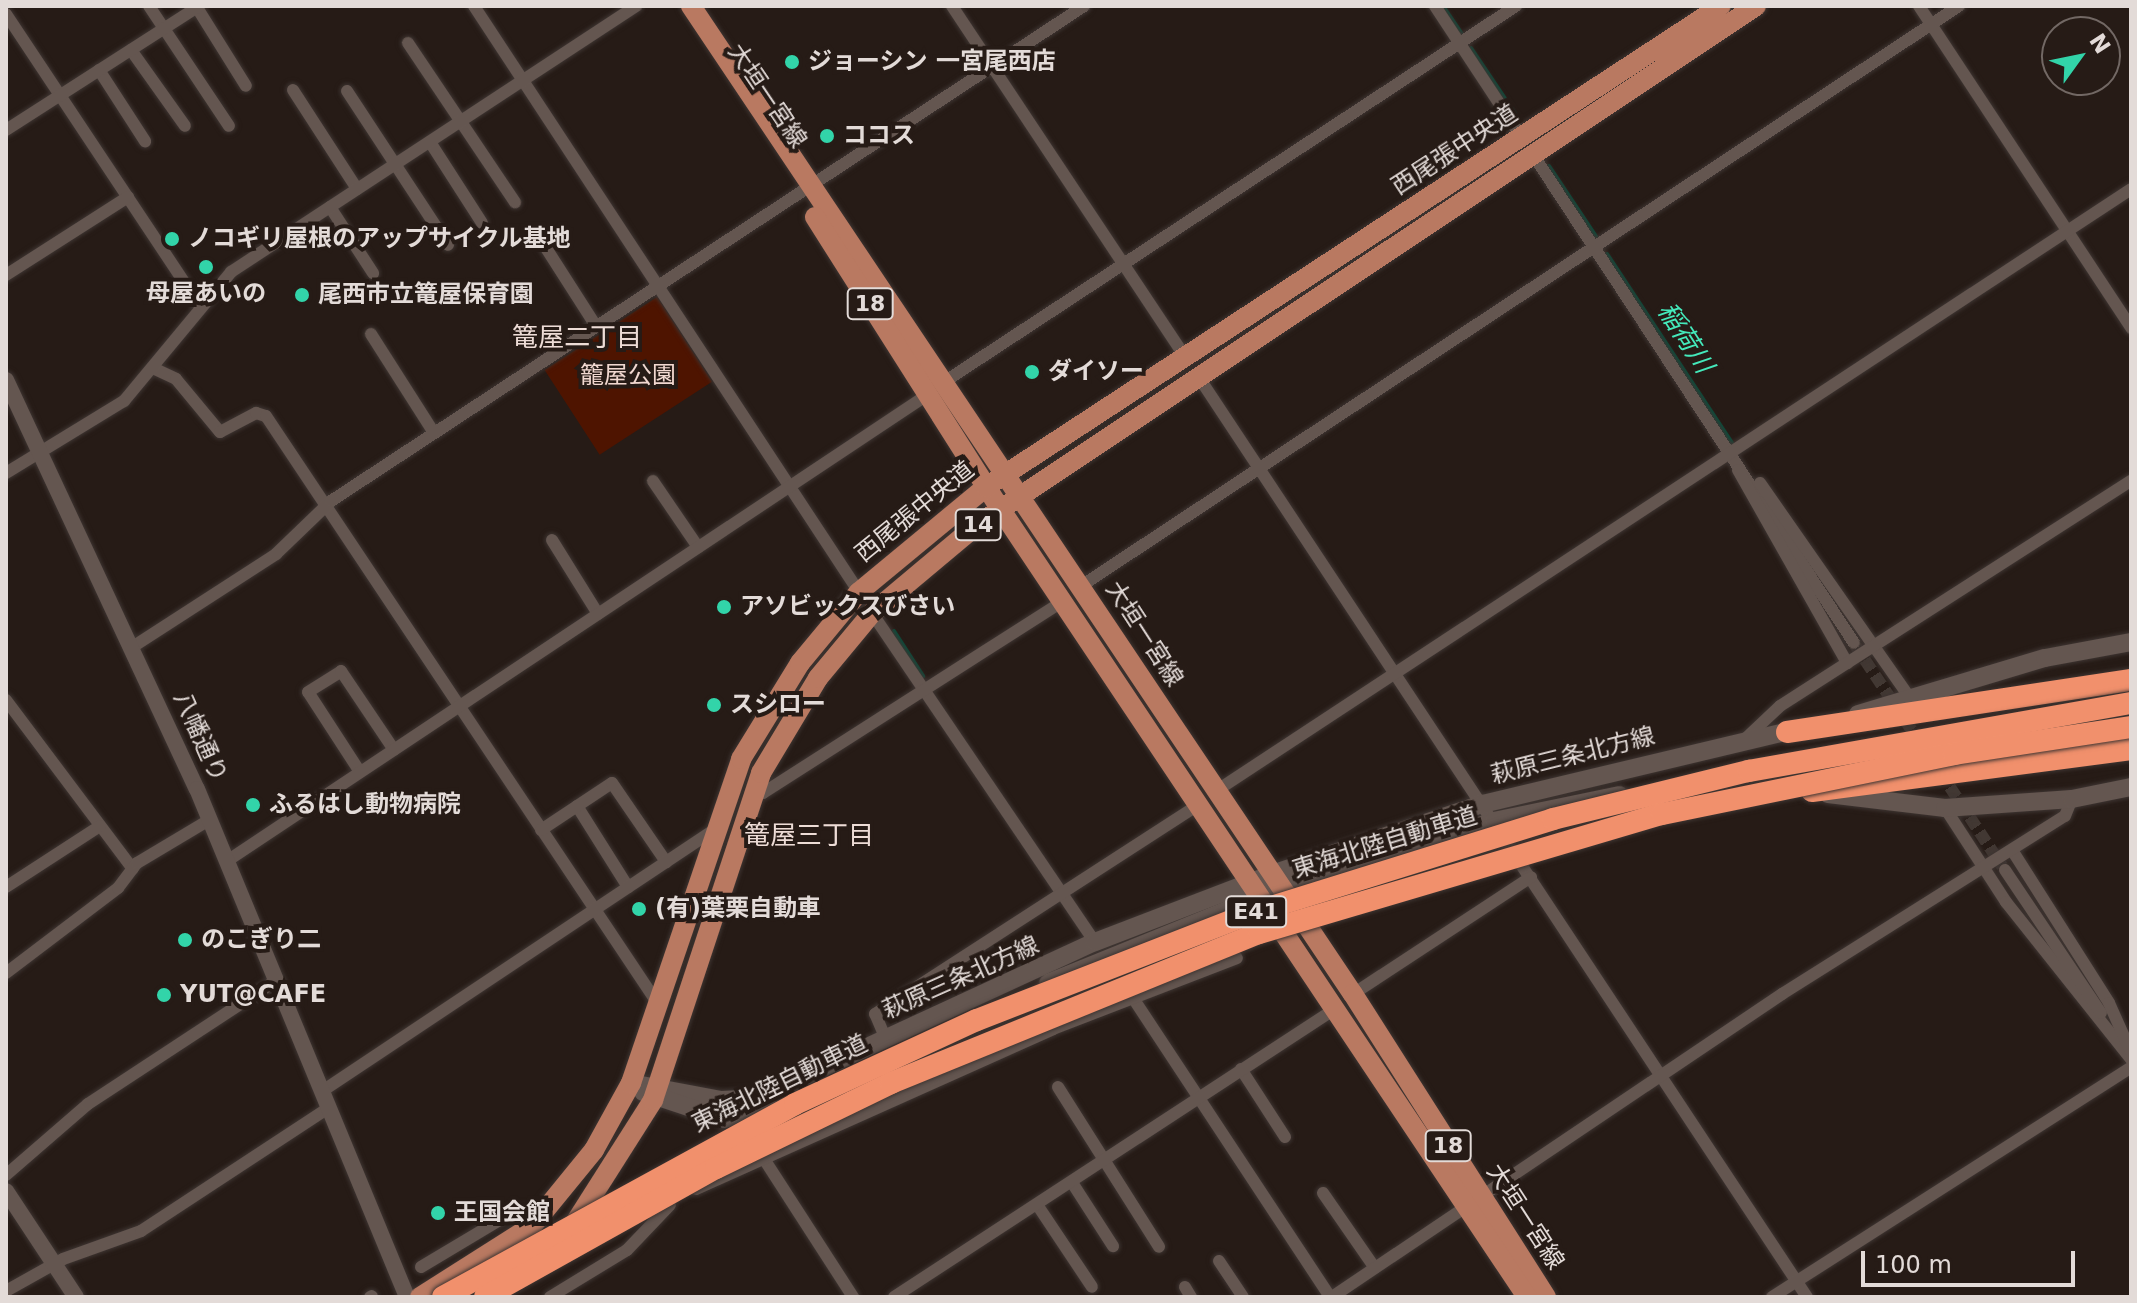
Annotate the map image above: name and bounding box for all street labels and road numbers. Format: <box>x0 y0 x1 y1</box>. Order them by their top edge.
street label: 大垣一宮線 <box>722 38 812 154</box>
street label: 西尾張中央道 <box>1387 99 1523 201</box>
road number: 18 <box>846 286 894 322</box>
street label: 西尾張中央道 <box>850 455 980 569</box>
road number: 14 <box>954 507 1002 543</box>
street label: 大垣一宮線 <box>1099 576 1189 692</box>
street label: 八幡通り <box>167 687 233 787</box>
street label: 萩原三条北方線 <box>1488 722 1658 790</box>
street label: 東海北陸自動車道 <box>1289 801 1481 885</box>
road number: E41 <box>1224 894 1288 930</box>
street label: 萩原三条北方線 <box>878 931 1044 1025</box>
street label: 東海北陸自動車道 <box>687 1029 873 1139</box>
road number: 18 <box>1424 1128 1472 1164</box>
street label: 大垣一宮線 <box>1480 1159 1570 1275</box>

